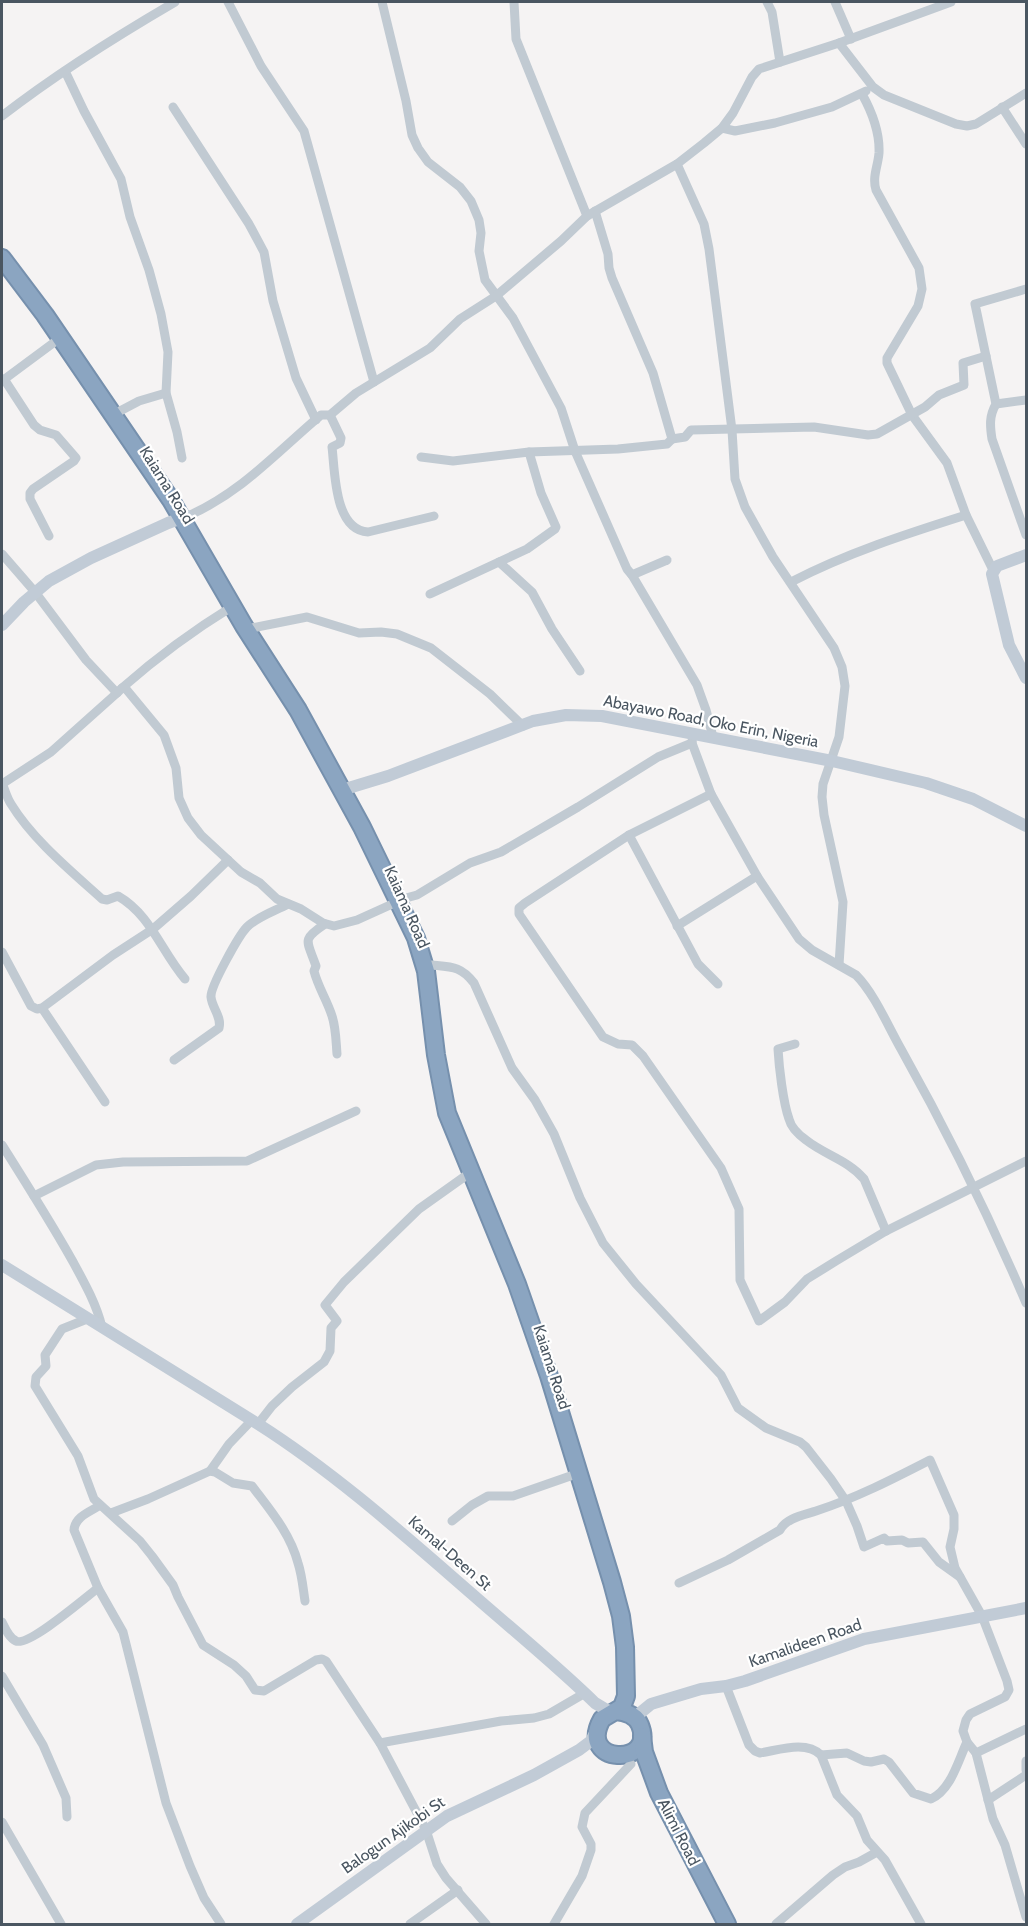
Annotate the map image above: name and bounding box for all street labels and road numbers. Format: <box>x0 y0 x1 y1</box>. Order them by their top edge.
street label: Kaiama Road <box>136 443 198 527</box>
street label: Abayawo Road, Oko Erin, Nigeria <box>602 691 820 751</box>
street label: Kaiama Road <box>380 863 434 951</box>
street label: Kaiama Road <box>529 1322 575 1412</box>
street label: Kamal-Deen St <box>405 1512 496 1595</box>
street label: Kamalideen Road <box>746 1615 864 1671</box>
street label: Balogun Ajikobi St <box>338 1792 449 1878</box>
street label: Alimi Road <box>654 1795 704 1869</box>

